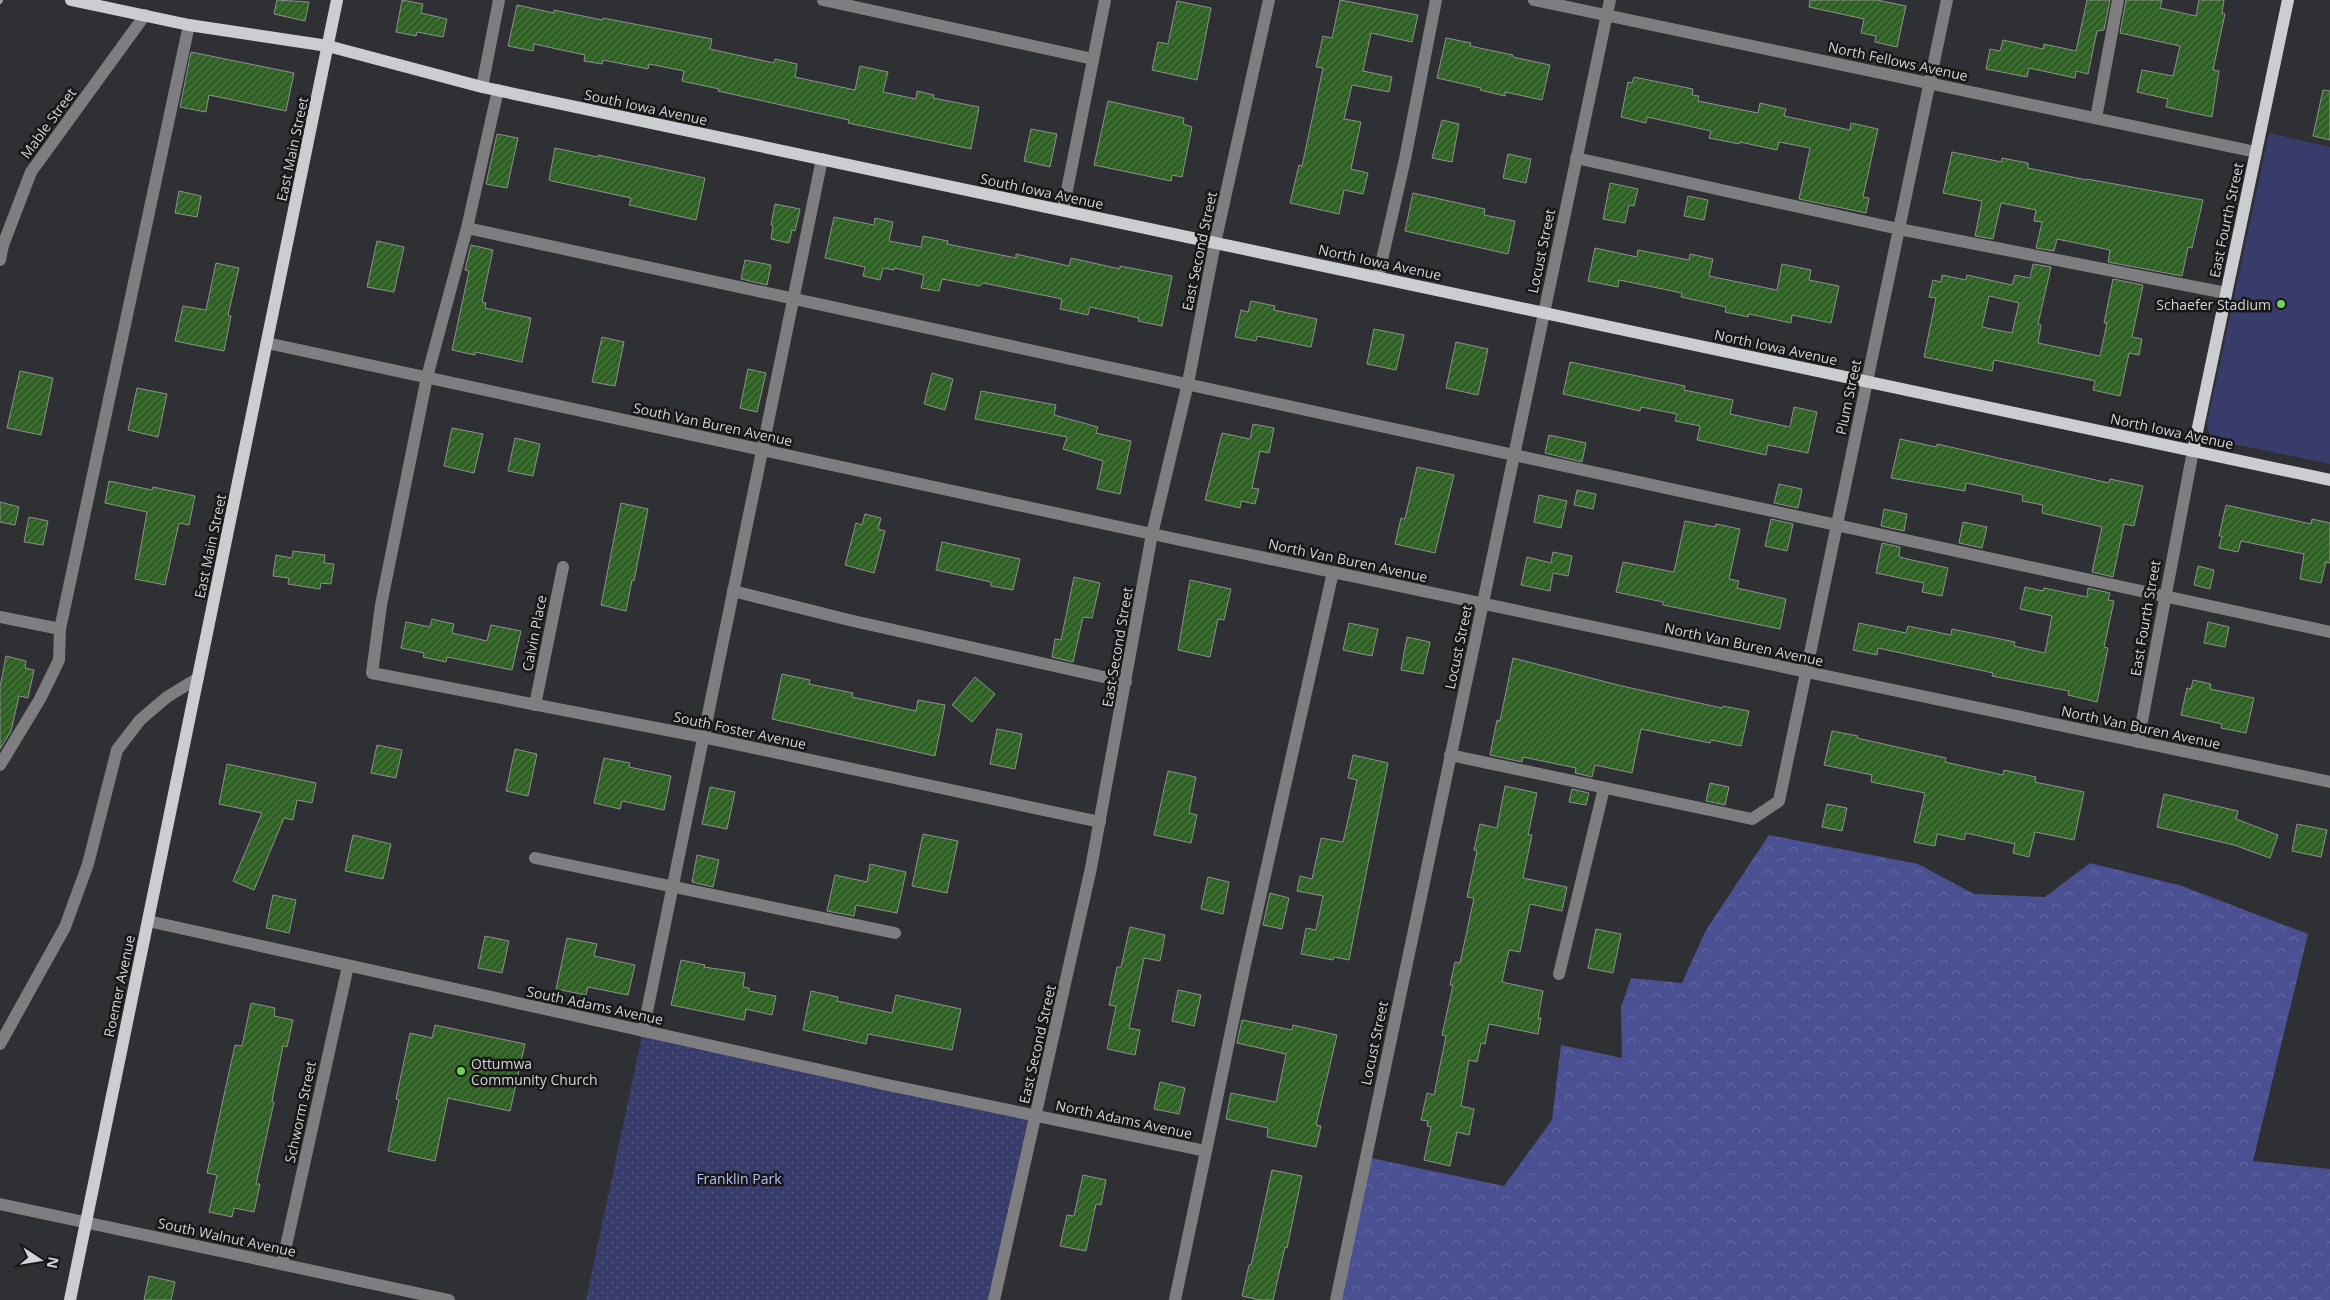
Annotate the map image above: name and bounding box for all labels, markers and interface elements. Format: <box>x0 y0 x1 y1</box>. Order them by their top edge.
street label: North Fellows Avenue <box>1826 37 1970 85</box>
street label: Mable Street <box>16 84 80 162</box>
street label: South Iowa Avenue <box>583 85 709 129</box>
street label: East Main Street <box>272 95 312 203</box>
street label: East Fourth Street <box>2205 161 2247 279</box>
street label: South Iowa Avenue <box>979 169 1105 213</box>
street label: East Second Street <box>1177 190 1221 312</box>
street label: Locust Street <box>1523 207 1559 295</box>
street label: North Iowa Avenue <box>1317 240 1443 284</box>
place label: Schaefer Stadium <box>2156 295 2271 314</box>
marker: Schaefer Stadium <box>2275 298 2287 310</box>
street label: North Iowa Avenue <box>1713 325 1839 369</box>
street label: Plum Street <box>1831 358 1865 436</box>
street label: South Van Buren Avenue <box>632 398 795 450</box>
street label: North Iowa Avenue <box>2109 409 2235 453</box>
street label: East Main Street <box>190 492 230 600</box>
street label: North Van Buren Avenue <box>1267 534 1430 586</box>
street label: East Fourth Street <box>2125 559 2165 677</box>
street label: East Second Street <box>1097 586 1137 708</box>
street label: Calvin Place <box>517 593 551 673</box>
street label: Locust Street <box>1440 603 1476 691</box>
street label: North Van Buren Avenue <box>1663 618 1826 670</box>
street label: North Van Buren Avenue <box>2060 701 2223 753</box>
street label: South Foster Avenue <box>672 707 808 753</box>
street label: Roemer Avenue <box>99 933 139 1039</box>
street label: South Adams Avenue <box>525 981 665 1029</box>
street label: East Second Street <box>1014 983 1060 1105</box>
street label: Locust Street <box>1356 999 1392 1087</box>
place label: Ottumwa Community Church <box>471 1054 598 1089</box>
street label: Schworm Street <box>280 1059 320 1165</box>
marker: Ottumwa Community Church <box>455 1065 467 1077</box>
street label: North Adams Avenue <box>1054 1095 1194 1143</box>
park label: Franklin Park <box>696 1169 782 1188</box>
street label: South Walnut Avenue <box>156 1213 298 1261</box>
north arrow <box>15 1235 65 1285</box>
text: N <box>43 1255 64 1270</box>

